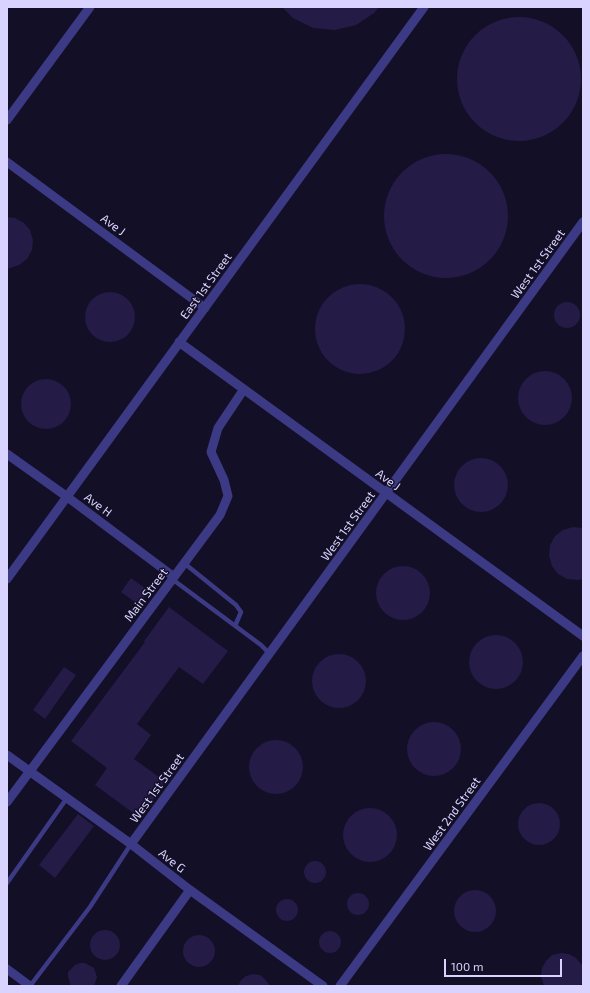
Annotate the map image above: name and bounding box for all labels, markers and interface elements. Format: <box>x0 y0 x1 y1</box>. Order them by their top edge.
street label: Ave J <box>98 211 128 239</box>
street label: West 1st Street <box>508 226 568 302</box>
street label: East 1st Street <box>177 250 235 322</box>
street label: Ave J <box>373 466 403 494</box>
street label: West 1st Street <box>318 488 378 564</box>
street label: Ave H <box>81 490 115 520</box>
street label: Main Street <box>121 565 171 625</box>
street label: West 1st Street <box>127 750 187 826</box>
street label: West 2nd Street <box>420 774 484 854</box>
street label: Ave G <box>156 846 188 876</box>
scale bar <box>446 951 564 977</box>
text: 100 m <box>451 959 483 973</box>

